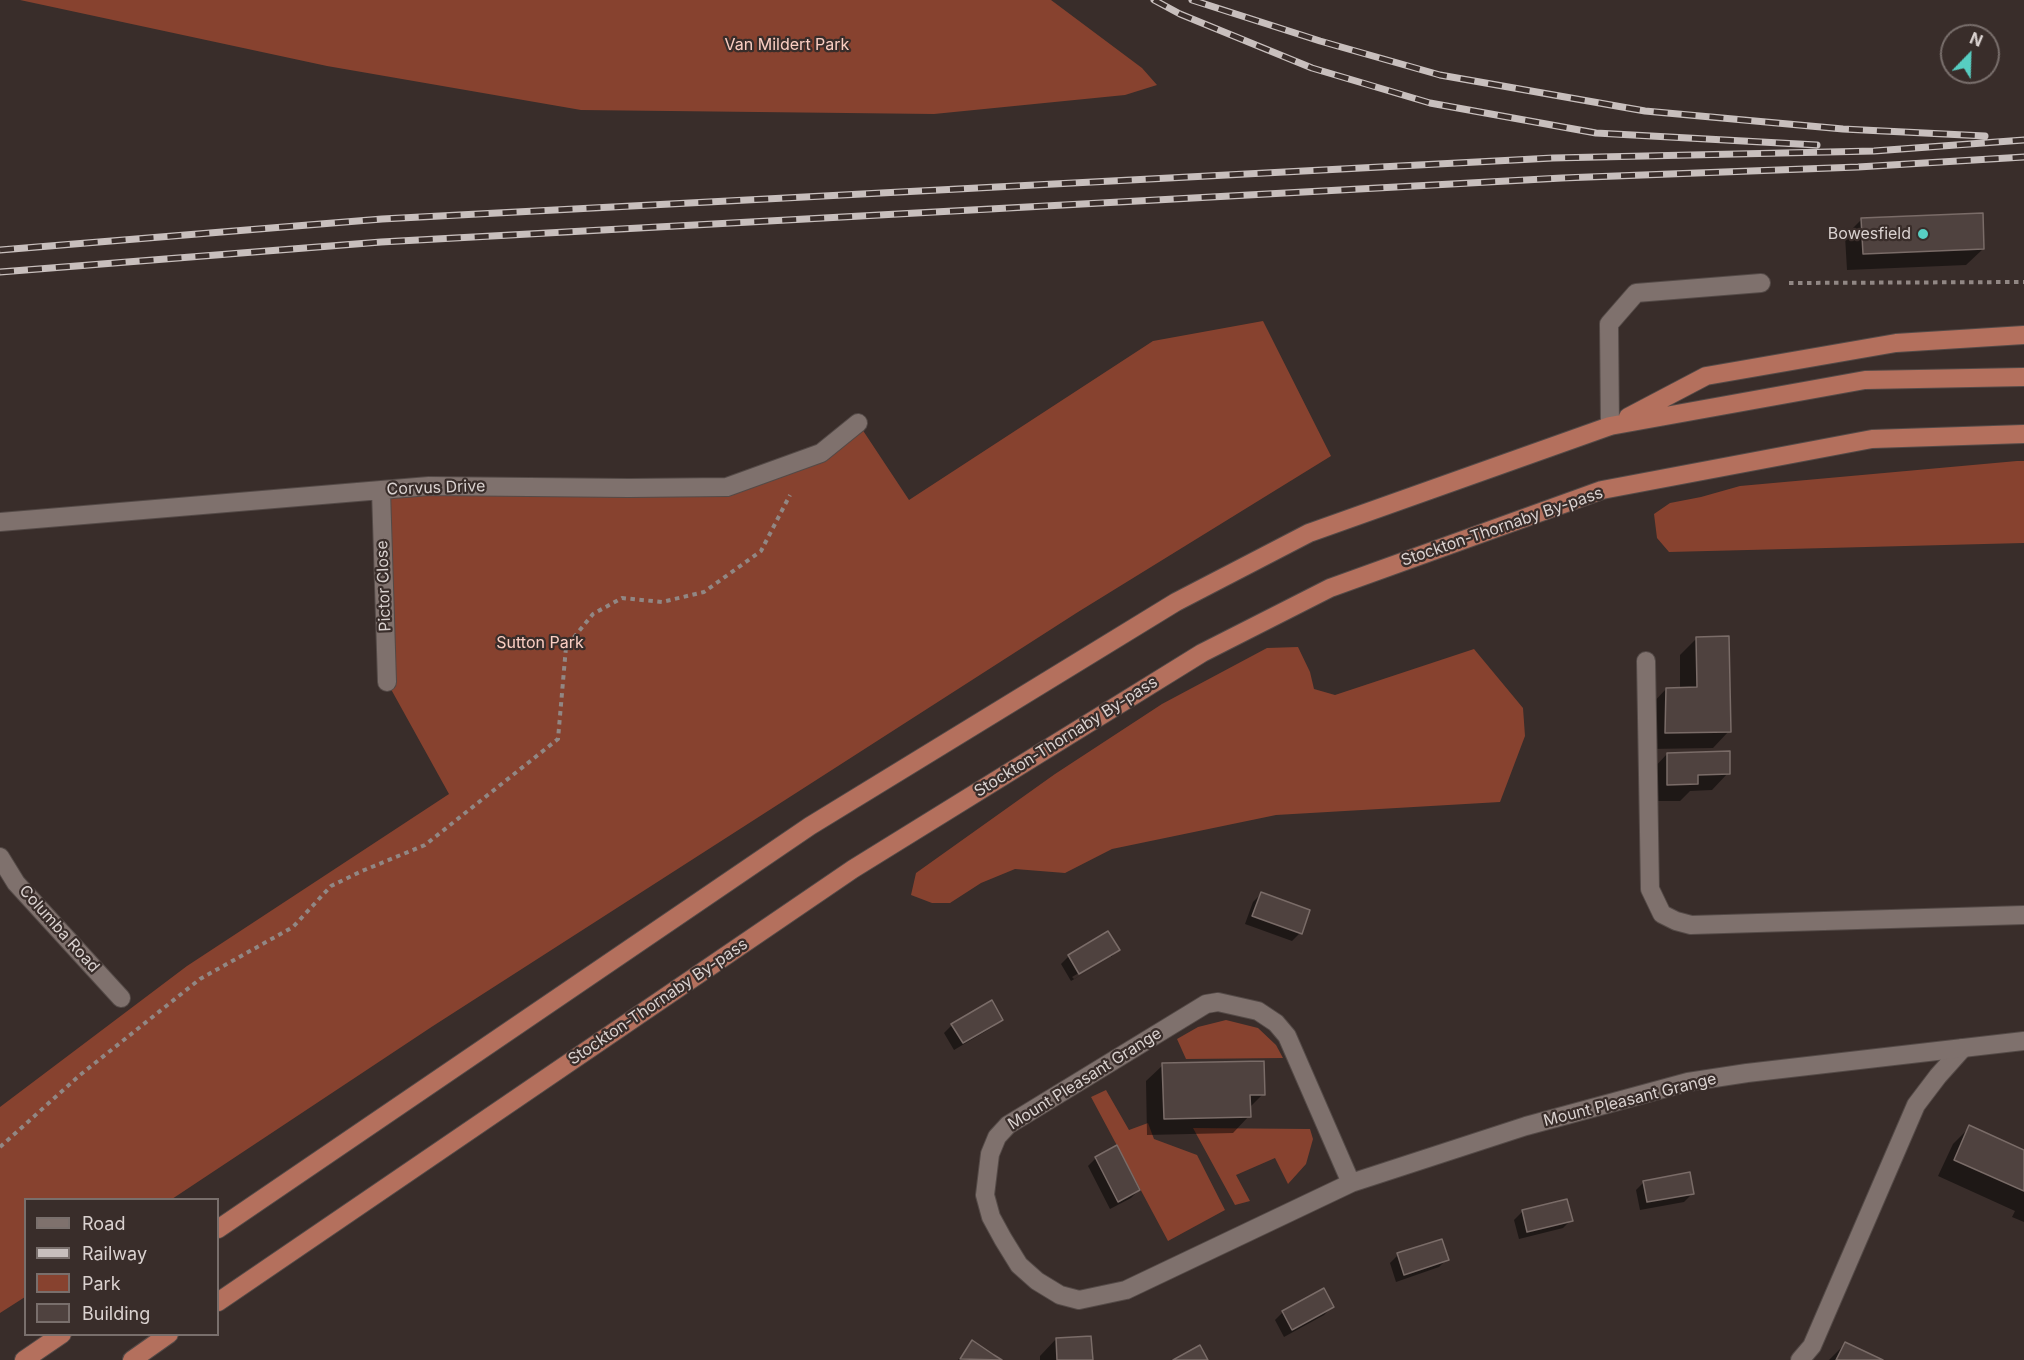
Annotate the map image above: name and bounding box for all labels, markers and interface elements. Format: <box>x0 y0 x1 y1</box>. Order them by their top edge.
north arrow <box>1940 24 2000 84</box>
text: N <box>1967 28 1986 51</box>
park label: Van Mildert Park <box>725 35 849 55</box>
place label: Bowesfield <box>1828 224 1911 244</box>
marker: Bowesfield <box>1916 227 1930 241</box>
street label: Corvus Drive <box>386 477 486 499</box>
street label: Stockton-Thornaby By-pass <box>1399 483 1605 571</box>
street label: Pictor Close <box>373 540 395 632</box>
park label: Sutton Park <box>496 633 584 653</box>
street label: Stockton-Thornaby By-pass <box>971 673 1161 801</box>
street label: Columba Road <box>15 881 103 977</box>
street label: Stockton-Thornaby By-pass <box>565 935 751 1069</box>
street label: Mount Pleasant Grange <box>1005 1024 1165 1134</box>
street label: Mount Pleasant Grange <box>1542 1069 1718 1131</box>
legend <box>24 1198 219 1336</box>
text: Road <box>82 1213 125 1234</box>
text: Railway <box>82 1243 147 1264</box>
text: Park <box>82 1273 121 1294</box>
text: Building <box>82 1303 150 1324</box>

